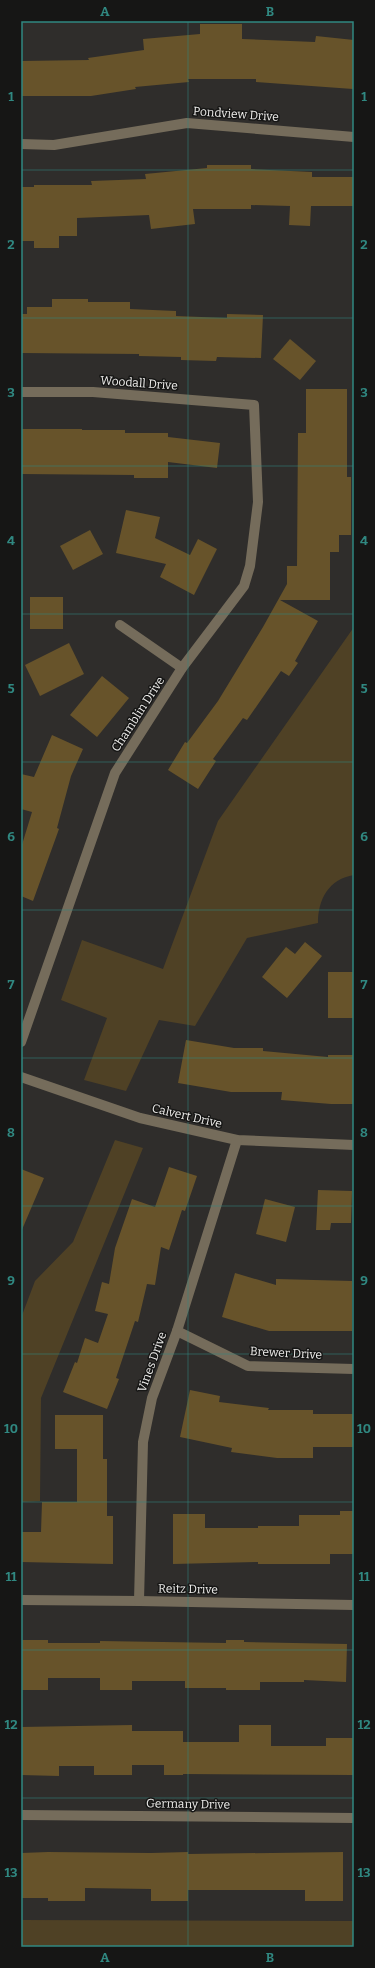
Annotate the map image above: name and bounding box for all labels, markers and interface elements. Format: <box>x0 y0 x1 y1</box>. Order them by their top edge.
text: A <box>100 4 110 19</box>
text: B <box>266 4 274 19</box>
text: 1 <box>8 89 14 104</box>
text: 1 <box>361 89 367 104</box>
street label: Pondview Drive <box>193 104 279 124</box>
text: 2 <box>7 237 15 252</box>
text: 2 <box>360 237 368 252</box>
street label: Woodall Drive <box>100 373 178 393</box>
text: 3 <box>7 385 15 400</box>
text: 3 <box>360 385 368 400</box>
text: 4 <box>7 533 15 548</box>
text: 4 <box>360 533 368 548</box>
street label: Chamblin Drive <box>109 674 167 754</box>
text: 5 <box>7 681 15 696</box>
text: 5 <box>360 681 368 696</box>
text: 6 <box>7 829 15 844</box>
text: 6 <box>360 829 368 844</box>
text: 7 <box>8 977 15 992</box>
text: 7 <box>361 977 368 992</box>
street label: Calvert Drive <box>151 1101 223 1131</box>
text: 8 <box>7 1125 15 1140</box>
text: 8 <box>360 1125 368 1140</box>
text: 9 <box>7 1273 15 1288</box>
text: 9 <box>360 1273 368 1288</box>
street label: Vines Drive <box>135 1330 169 1394</box>
street label: Brewer Drive <box>250 1344 322 1362</box>
text: 10 <box>4 1421 18 1436</box>
text: 10 <box>357 1421 371 1436</box>
text: 11 <box>5 1569 17 1584</box>
text: 11 <box>358 1569 370 1584</box>
street label: Reitz Drive <box>158 1581 218 1597</box>
text: 12 <box>5 1717 17 1732</box>
text: 12 <box>358 1717 370 1732</box>
street label: Germany Drive <box>146 1796 230 1812</box>
text: 13 <box>4 1865 18 1880</box>
text: 13 <box>357 1865 371 1880</box>
text: A <box>100 1950 110 1965</box>
text: B <box>266 1950 274 1965</box>

